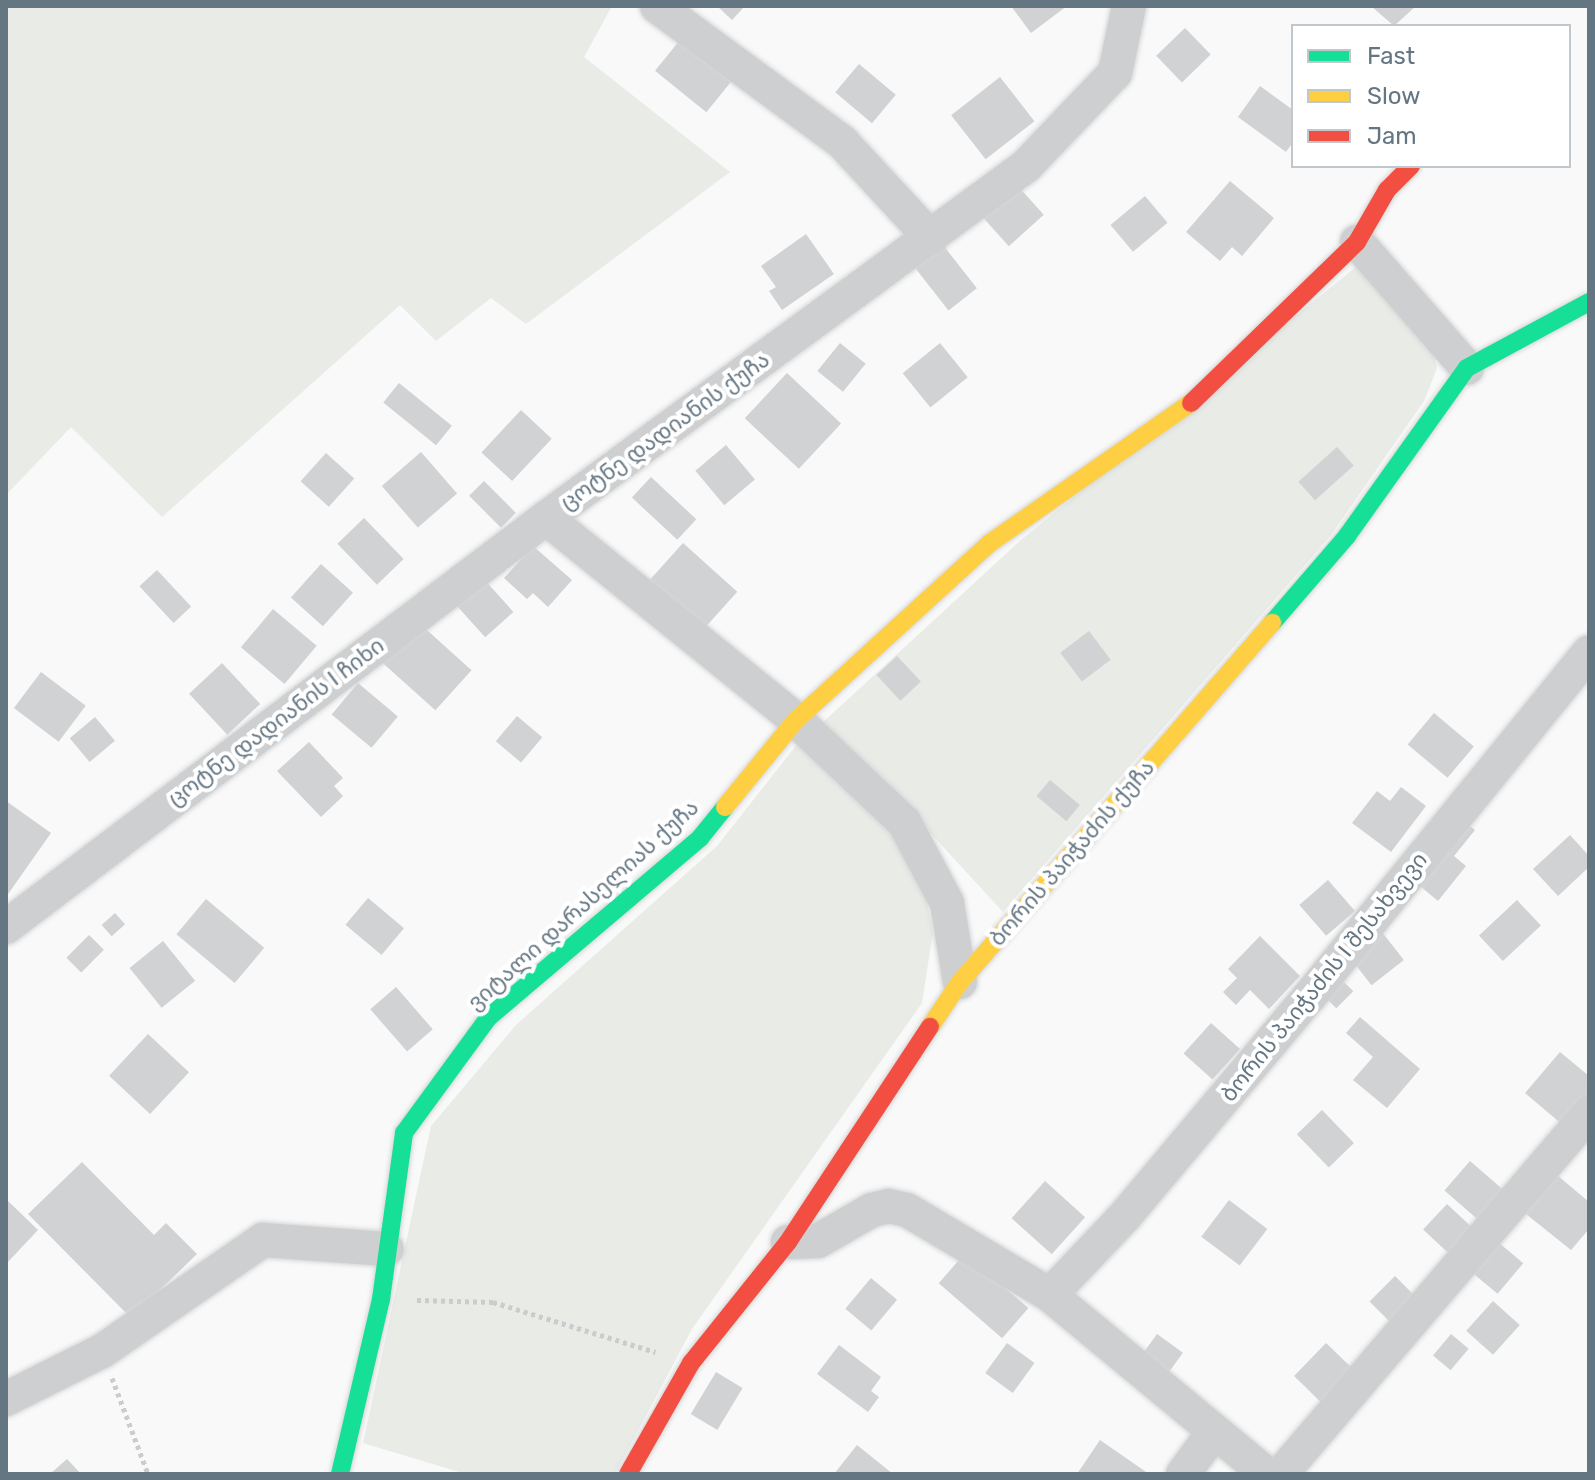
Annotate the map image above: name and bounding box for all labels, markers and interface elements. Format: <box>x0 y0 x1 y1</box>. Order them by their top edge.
legend <box>1291 24 1571 168</box>
text: Fast <box>1367 42 1415 70</box>
text: Slow <box>1367 82 1420 110</box>
text: Jam <box>1367 122 1417 150</box>
street label: ცოტნე დადიანის ქუჩა <box>555 346 775 516</box>
street label: ცოტნე დადიანის I ჩიხი <box>163 632 389 812</box>
street label: ბორის პაიჭაძის ქუჩა <box>984 755 1160 951</box>
street label: ვიტალი დარასელიას ქუჩა <box>462 794 704 1016</box>
street label: ბორის პაიჭაძის I შესახვევი <box>1215 847 1433 1107</box>

